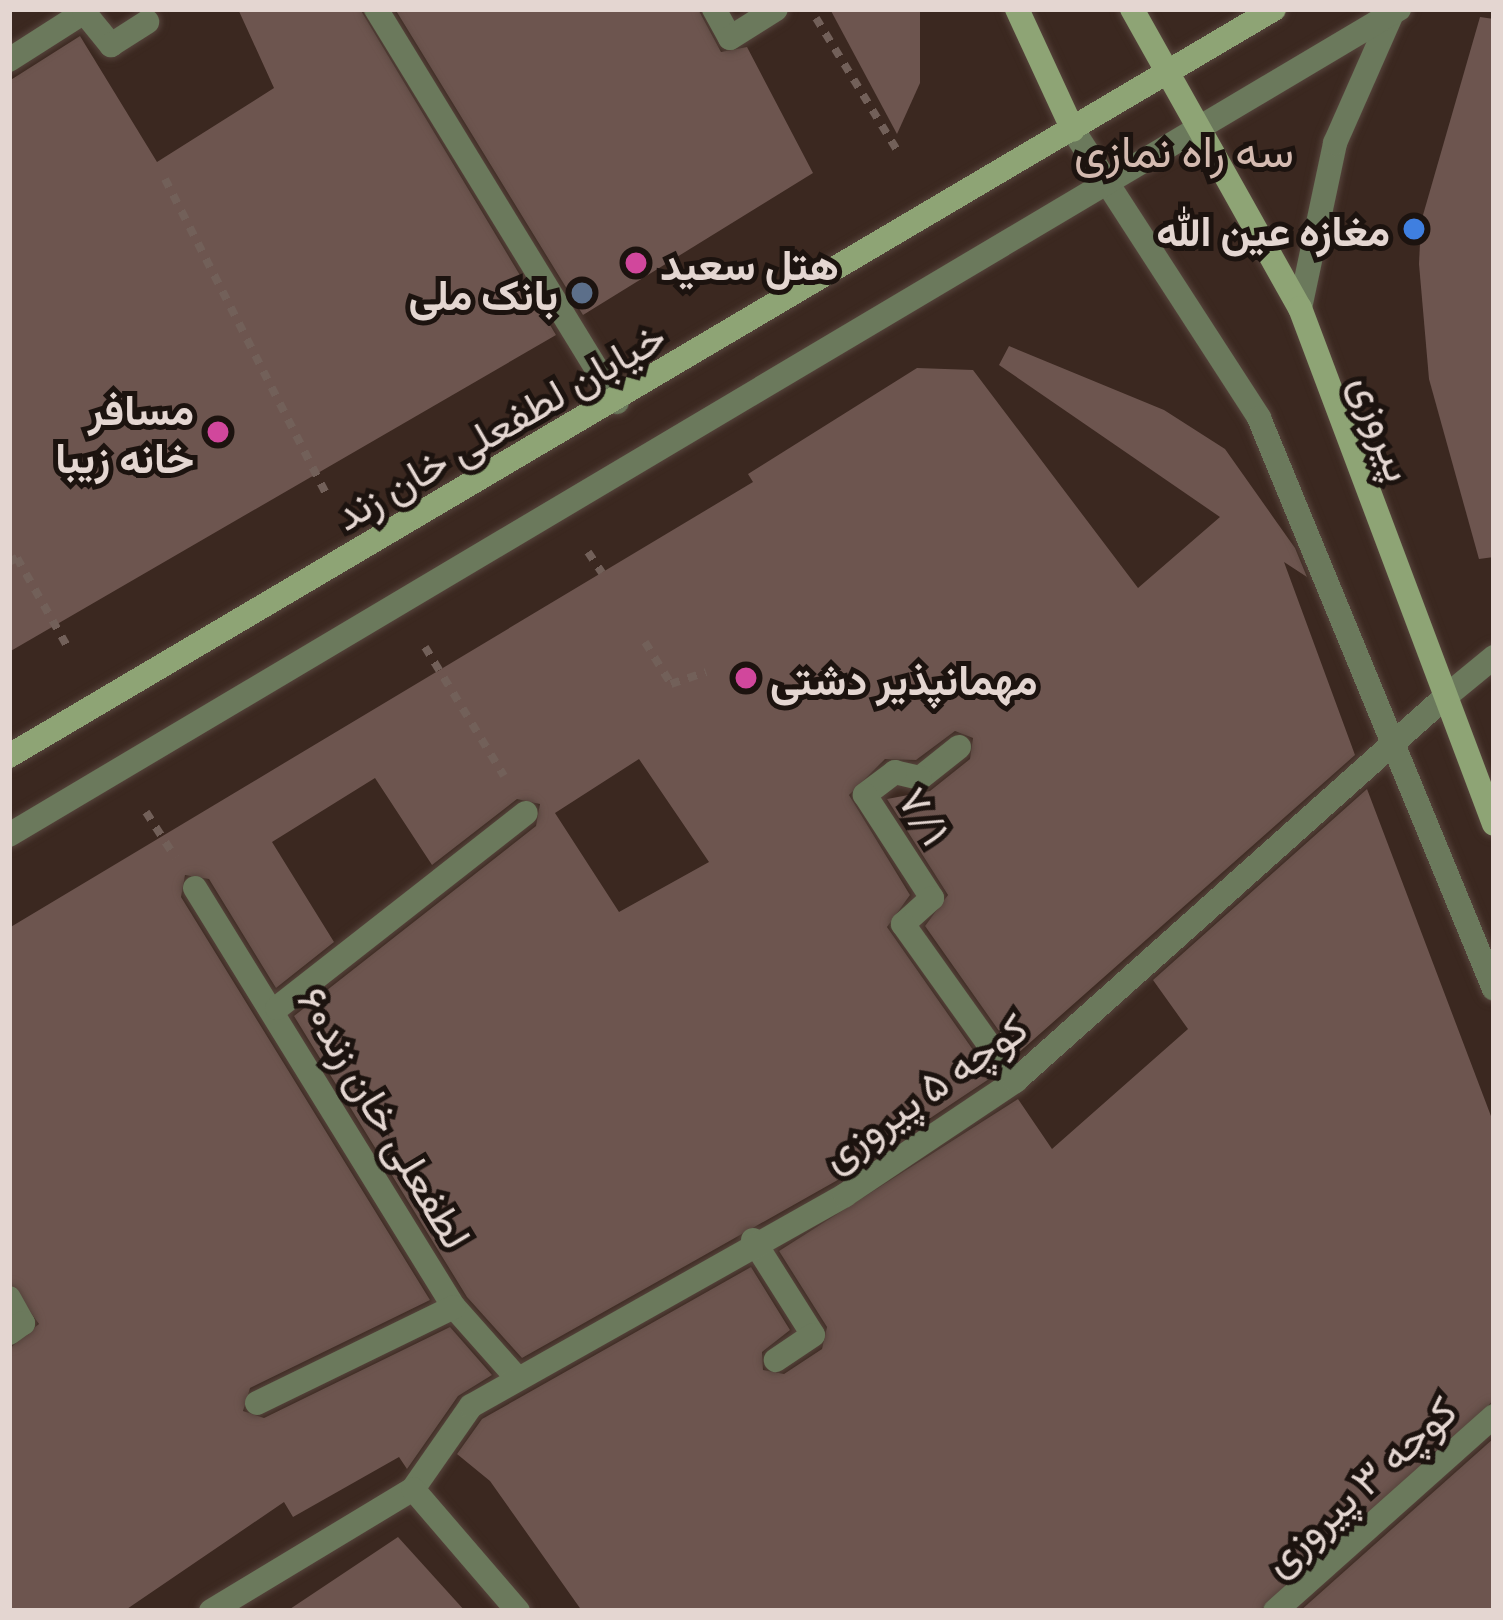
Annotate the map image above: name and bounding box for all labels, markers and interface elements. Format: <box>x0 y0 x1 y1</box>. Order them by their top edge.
district label: سه راه نمازی <box>1074 123 1294 177</box>
place label: مغازه عین الله <box>1156 204 1390 254</box>
marker: مغازه عین الله <box>1401 216 1427 242</box>
place label: هتل سعيد <box>660 238 839 288</box>
marker: هتل سعيد <box>623 250 649 276</box>
place label: بانک ملی <box>408 268 558 318</box>
marker: بانک ملی <box>569 280 595 306</box>
street label: خیابان لطفعلی خان زند <box>325 309 673 539</box>
street label: پیروزی <box>1343 367 1427 487</box>
place label: مسافر خانه زیبا <box>55 383 194 482</box>
marker: مسافر خانه زیبا <box>205 419 231 445</box>
place label: مهمانپذیر دشتی <box>770 653 1038 703</box>
marker: مهمانپذیر دشتی <box>733 665 759 691</box>
street label: ۷/۱ <box>889 777 963 853</box>
street label: لطفعلی خان زند۶۰ <box>288 977 484 1257</box>
street label: کوچه ۵ پیروزی <box>810 1000 1036 1180</box>
street label: کوچه ۳ پیروزی <box>1251 1384 1465 1584</box>

